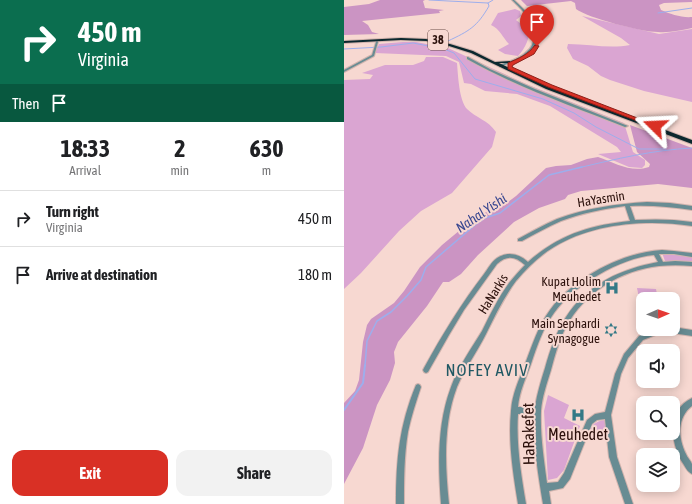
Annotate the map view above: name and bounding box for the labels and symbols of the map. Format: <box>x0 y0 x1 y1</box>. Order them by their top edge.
pin <box>520 5 554 46</box>
road number: 38 <box>428 30 448 50</box>
position arrow <box>634 105 676 147</box>
street label: HaYasmin <box>576 188 626 210</box>
water label: Nahal Yishi <box>453 190 509 236</box>
street label: HaNarkis <box>475 271 511 317</box>
place label: Kupat Holim Meuhedet <box>541 274 601 304</box>
hospital icon: Kupat Holim Meuhedet <box>604 280 620 296</box>
north arrow <box>636 292 680 336</box>
place label: Main Sephardi Synagogue <box>531 316 600 346</box>
synagogue icon: Main Sephardi Synagogue <box>603 322 619 338</box>
district label: NOFEY AVIV <box>446 360 528 380</box>
street label: HaRakefet <box>518 402 538 465</box>
hospital icon: Meuhedet <box>570 407 586 423</box>
place label: Meuhedet <box>548 425 608 443</box>

